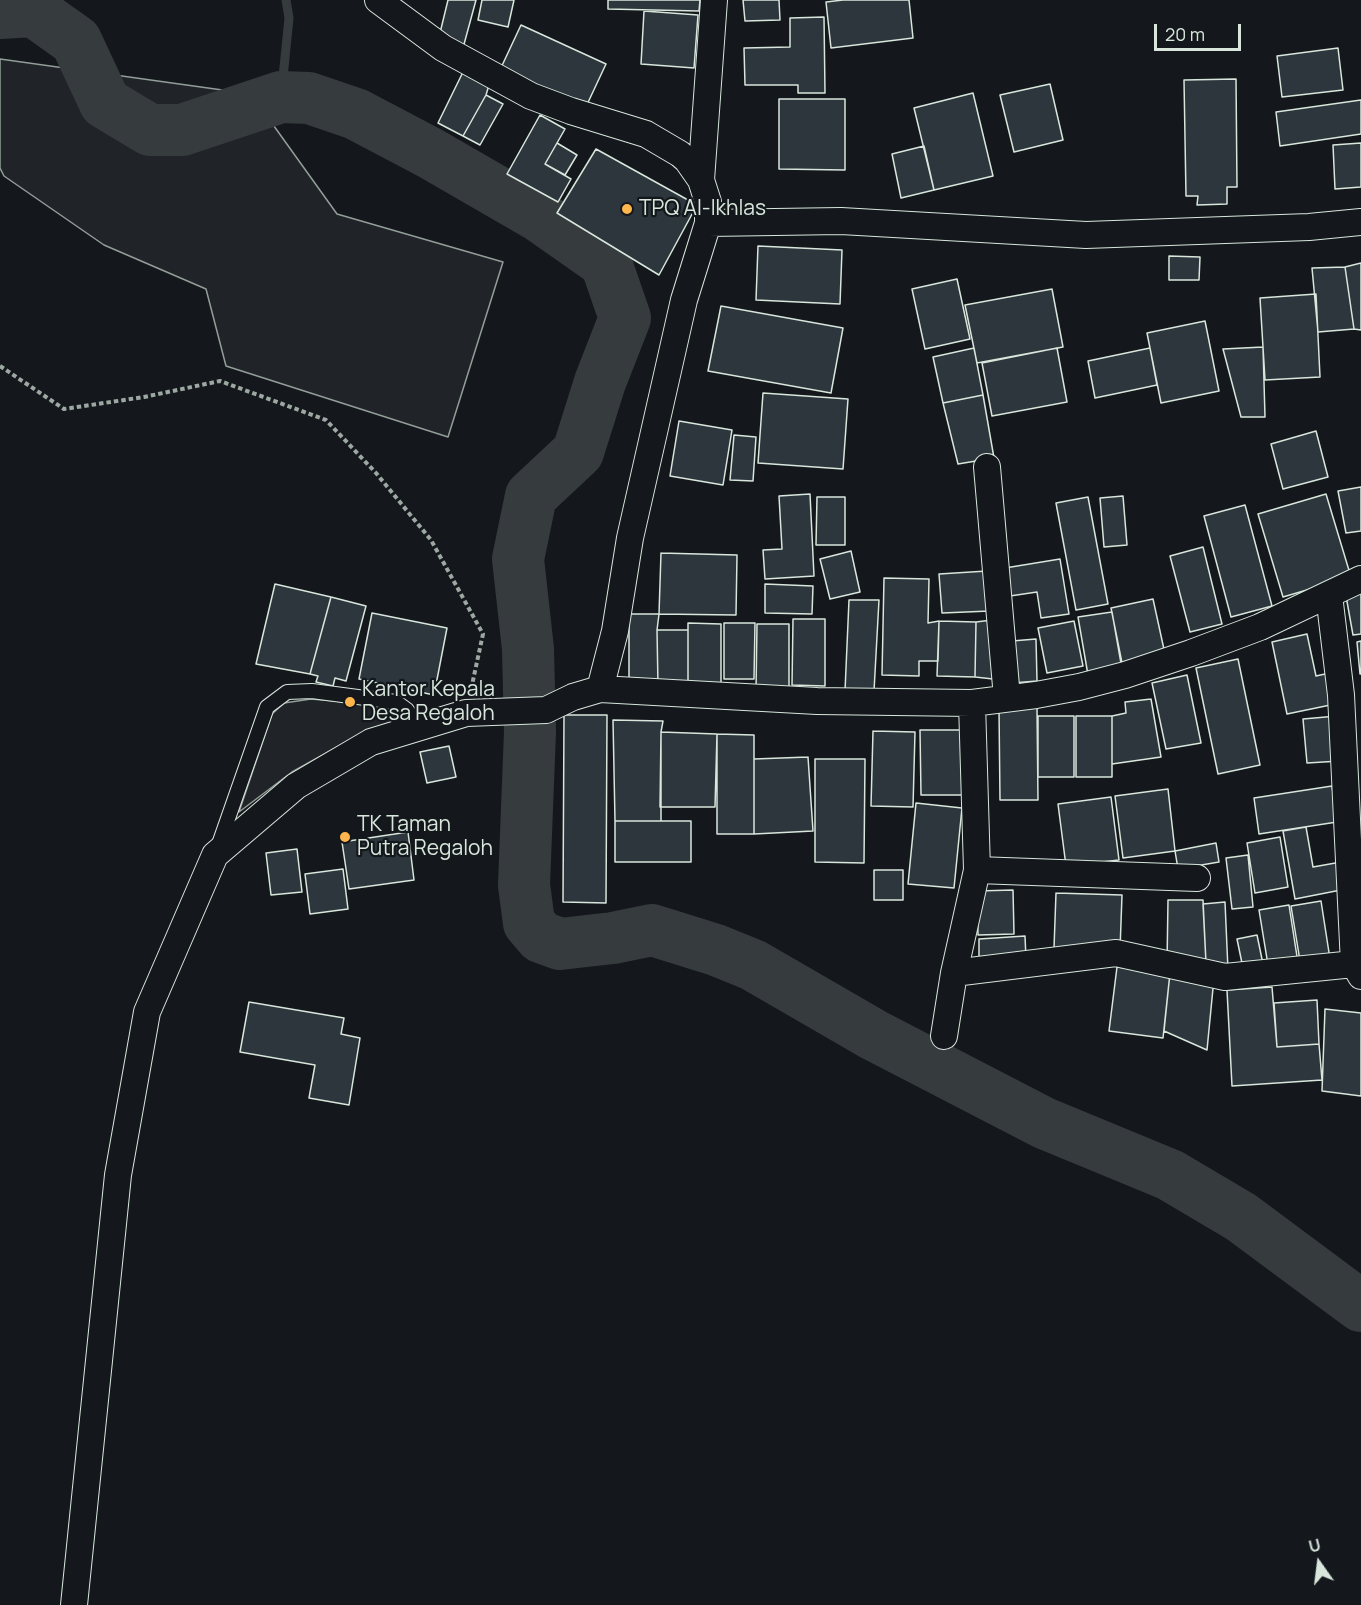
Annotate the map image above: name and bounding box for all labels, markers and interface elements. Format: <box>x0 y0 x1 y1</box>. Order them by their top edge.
scale bar <box>1157 12 1244 50</box>
text: 20 m <box>1165 22 1205 46</box>
place label: TPQ Al-Ikhlas <box>639 196 766 222</box>
marker: TPQ Al-Ikhlas <box>620 202 634 216</box>
place label: Kantor Kepala Desa Regaloh <box>362 677 495 727</box>
marker: Kantor Kepala Desa Regaloh <box>343 695 357 709</box>
place label: TK Taman Putra Regaloh <box>357 812 493 862</box>
marker: TK Taman Putra Regaloh <box>338 830 352 844</box>
north arrow <box>1289 1533 1349 1593</box>
text: U <box>1306 1533 1323 1558</box>

